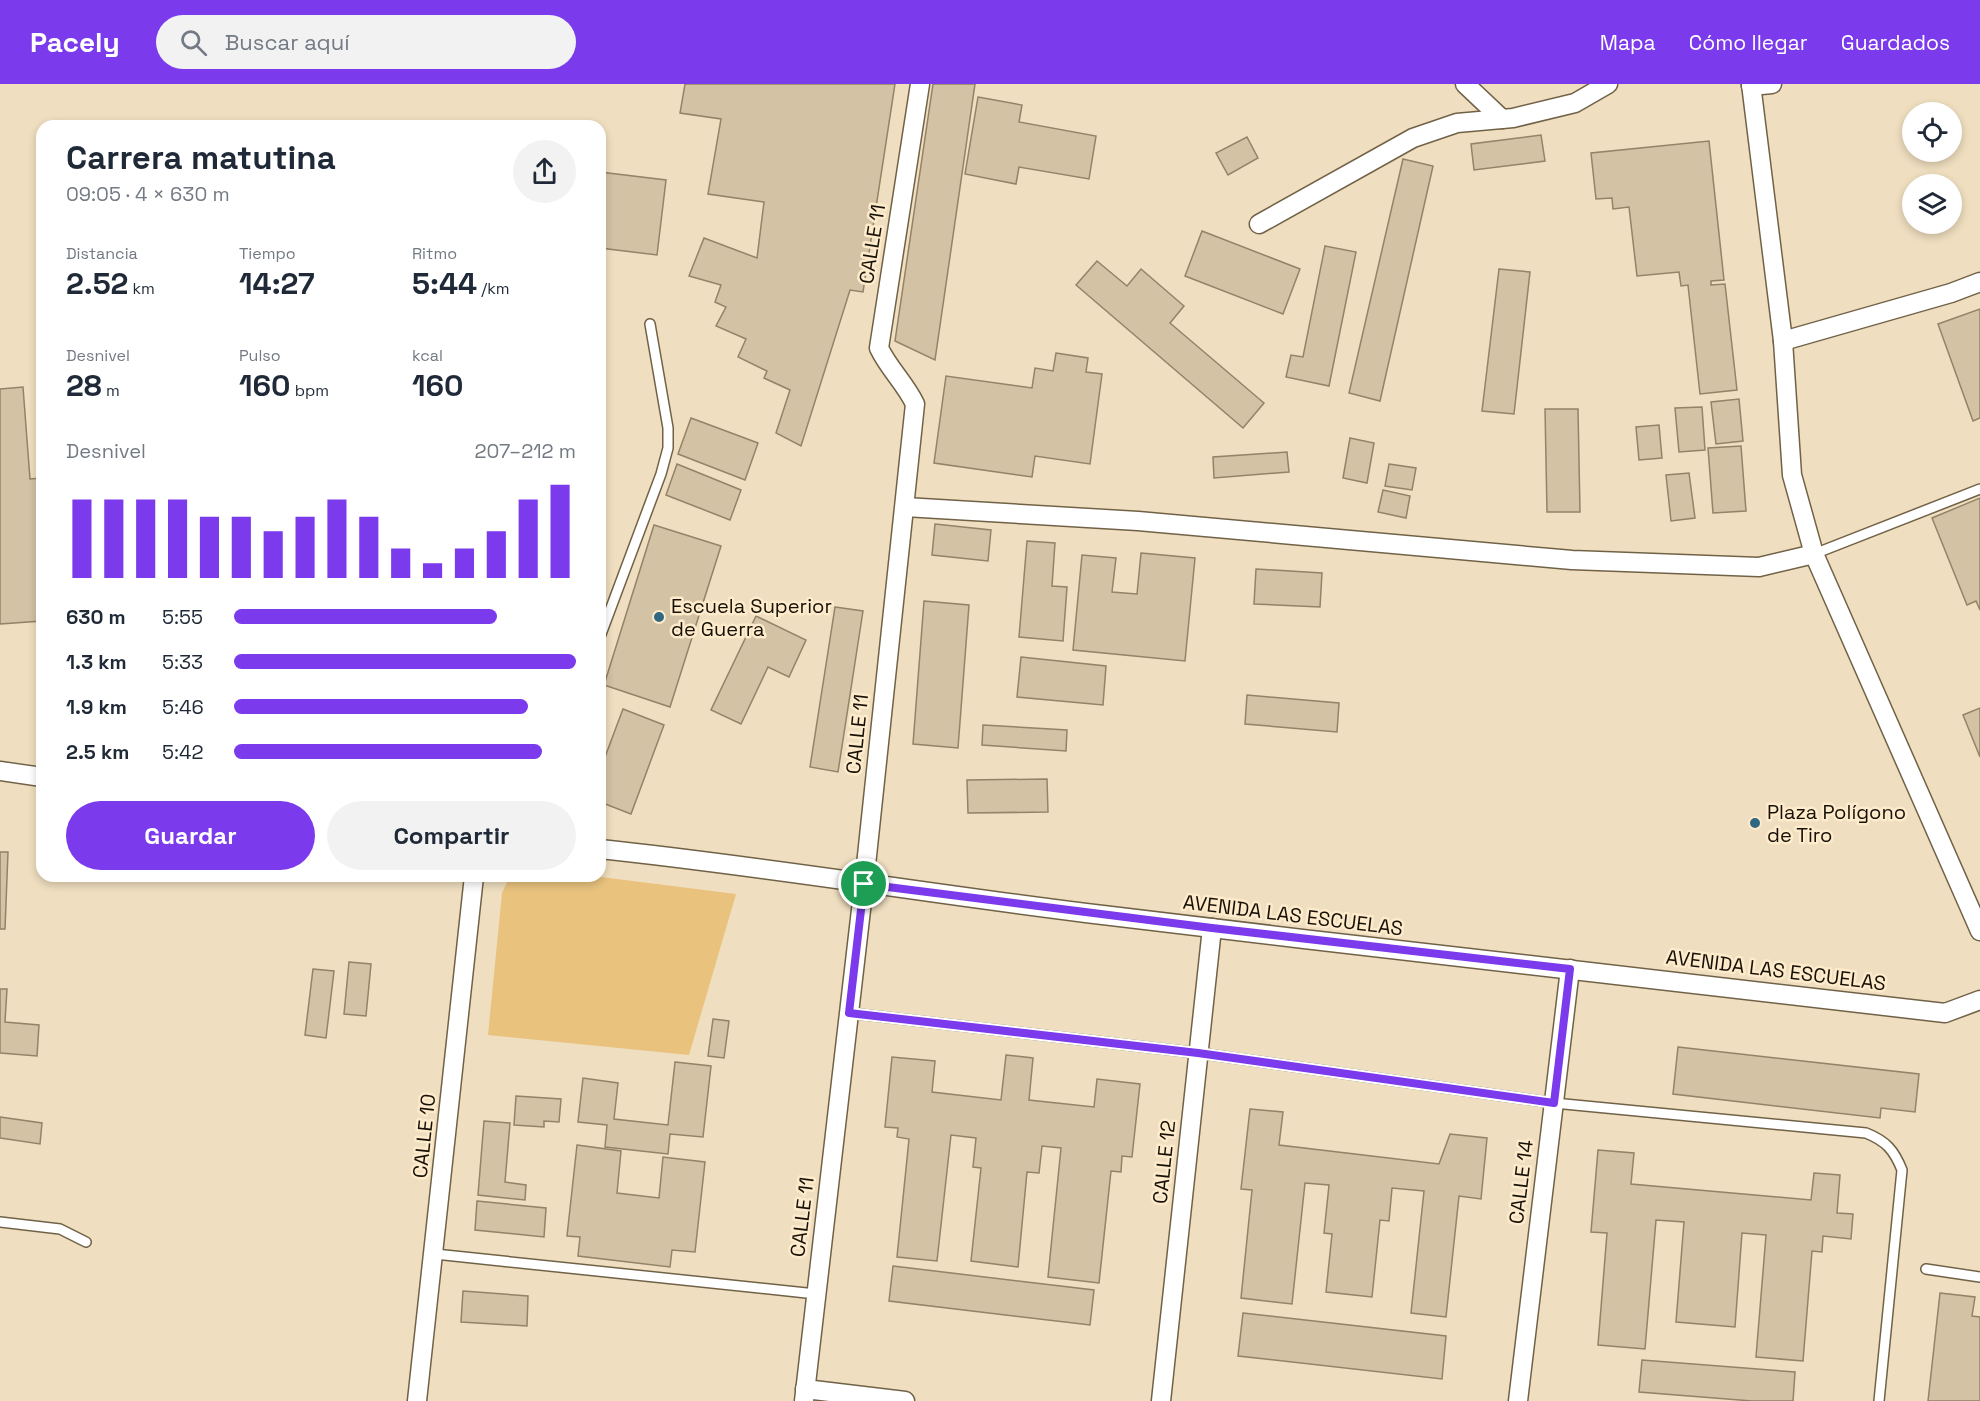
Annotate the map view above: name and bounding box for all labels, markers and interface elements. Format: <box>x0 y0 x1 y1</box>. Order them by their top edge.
search box <box>156 15 576 69</box>
text: Pacely <box>30 24 120 60</box>
icon: search <box>177 26 210 59</box>
text: Buscar aquí <box>225 28 350 56</box>
text: Mapa <box>1600 29 1656 56</box>
text: Cómo llegar <box>1689 29 1808 56</box>
text: Guardados <box>1841 29 1950 56</box>
map controls <box>1902 102 1962 234</box>
button: locate <box>1902 102 1962 162</box>
text: Carrera matutina <box>66 137 336 179</box>
button: share <box>513 140 576 203</box>
button: layers <box>1902 174 1962 234</box>
text: 09:05 · 4 × 630 m <box>66 181 230 207</box>
street label: CALLE 11 <box>853 202 891 286</box>
text: Distancia <box>66 243 138 264</box>
text: Tiempo <box>239 243 296 264</box>
text: Ritmo <box>412 243 457 264</box>
text: 2.52 <box>66 264 128 303</box>
text: 14:27 <box>239 264 315 303</box>
text: 5:44 <box>412 264 477 303</box>
text: km <box>128 278 155 299</box>
text: /km <box>477 278 510 299</box>
text: Desnivel <box>66 345 130 366</box>
text: Pulso <box>239 345 281 366</box>
text: kcal <box>412 345 443 366</box>
text: 28 <box>66 366 102 405</box>
text: 160 <box>239 366 291 405</box>
text: 160 <box>412 366 464 405</box>
text: m <box>102 380 120 401</box>
text: bpm <box>291 380 329 401</box>
text: Desnivel <box>66 438 146 464</box>
text: 207–212 m <box>474 438 576 464</box>
place label: Escuela Superior de Guerra <box>671 593 832 642</box>
text: 630 m <box>66 604 126 630</box>
text: 5:55 <box>162 604 203 630</box>
marker: Escuela Superior de Guerra <box>652 610 666 624</box>
text: 1.3 km <box>66 649 127 675</box>
text: 5:33 <box>162 649 203 675</box>
street label: CALLE 11 <box>840 693 874 775</box>
text: 1.9 km <box>66 694 127 720</box>
text: 5:46 <box>162 694 204 720</box>
text: 2.5 km <box>66 739 129 765</box>
text: 5:42 <box>162 739 204 765</box>
place label: Plaza Polígono de Tiro <box>1767 799 1906 848</box>
button: Guardar <box>66 801 315 870</box>
button: Compartir <box>327 801 576 870</box>
marker: Plaza Polígono de Tiro <box>1748 816 1762 830</box>
pin <box>838 858 889 909</box>
icon: arrive <box>847 867 880 900</box>
street label: AVENIDA LAS ESCUELAS <box>1182 889 1404 941</box>
street label: AVENIDA LAS ESCUELAS <box>1665 944 1887 996</box>
street label: CALLE 10 <box>407 1093 441 1179</box>
street label: CALLE 12 <box>1147 1119 1181 1205</box>
street label: CALLE 14 <box>1503 1139 1539 1225</box>
street label: CALLE 11 <box>784 1176 820 1258</box>

